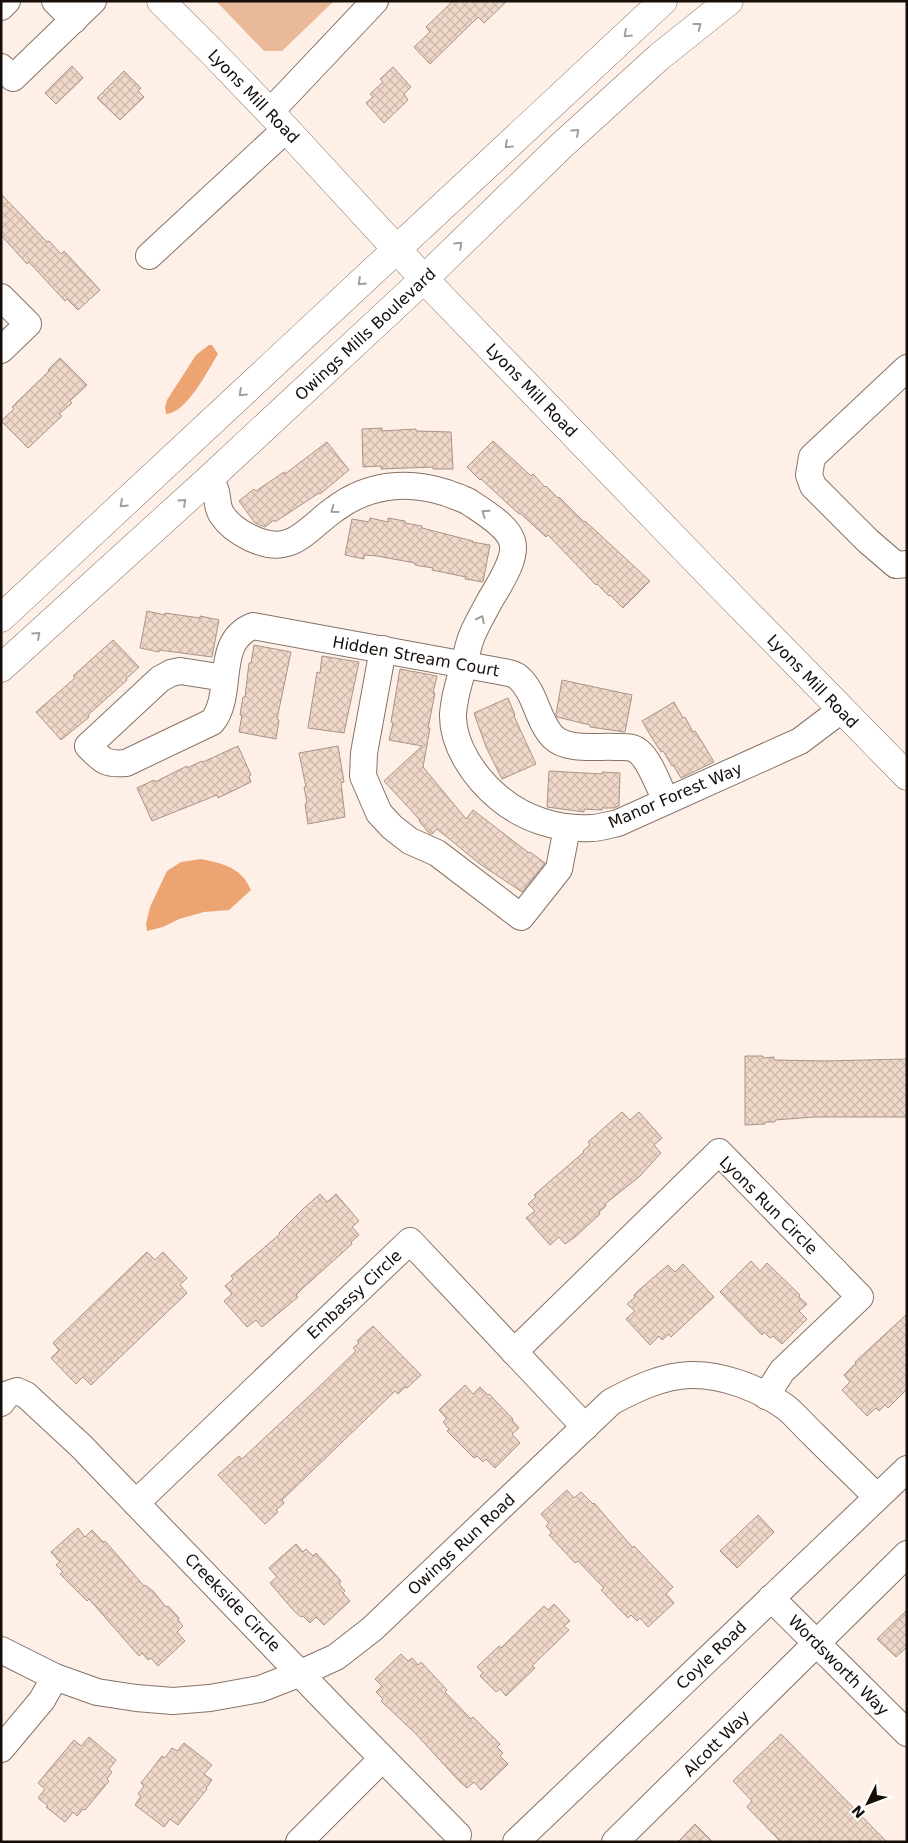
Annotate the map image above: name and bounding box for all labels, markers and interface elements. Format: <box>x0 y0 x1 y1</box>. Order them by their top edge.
one-way arrow <box>692 23 701 31</box>
one-way arrow <box>623 28 632 37</box>
street label: Lyons Mill Road <box>204 46 303 147</box>
one-way arrow <box>570 129 579 138</box>
one-way arrow <box>505 139 514 148</box>
one-way arrow <box>453 242 462 251</box>
street label: Owings Mills Boulevard <box>291 264 440 405</box>
one-way arrow <box>358 276 367 285</box>
street label: Lyons Mill Road <box>482 340 581 441</box>
one-way arrow <box>239 387 248 396</box>
one-way arrow <box>120 498 129 507</box>
one-way arrow <box>178 499 187 508</box>
one-way arrow <box>330 504 340 513</box>
one-way arrow <box>481 509 490 519</box>
one-way arrow <box>475 615 485 624</box>
street label: Lyons Mill Road <box>763 631 862 732</box>
one-way arrow <box>32 632 41 641</box>
street label: Hidden Stream Court <box>331 632 501 681</box>
street label: Manor Forest Way <box>605 759 745 832</box>
street label: Lyons Run Circle <box>716 1152 822 1258</box>
street label: Embassy Circle <box>303 1246 405 1343</box>
street label: Owings Run Road <box>404 1490 519 1599</box>
street label: Creekside Circle <box>181 1549 284 1655</box>
street label: Wordsworth Way <box>784 1611 893 1720</box>
street label: Coyle Road <box>672 1617 750 1693</box>
street label: Alcott Way <box>679 1706 753 1780</box>
north arrow <box>843 1778 893 1828</box>
text: N <box>848 1802 868 1821</box>

